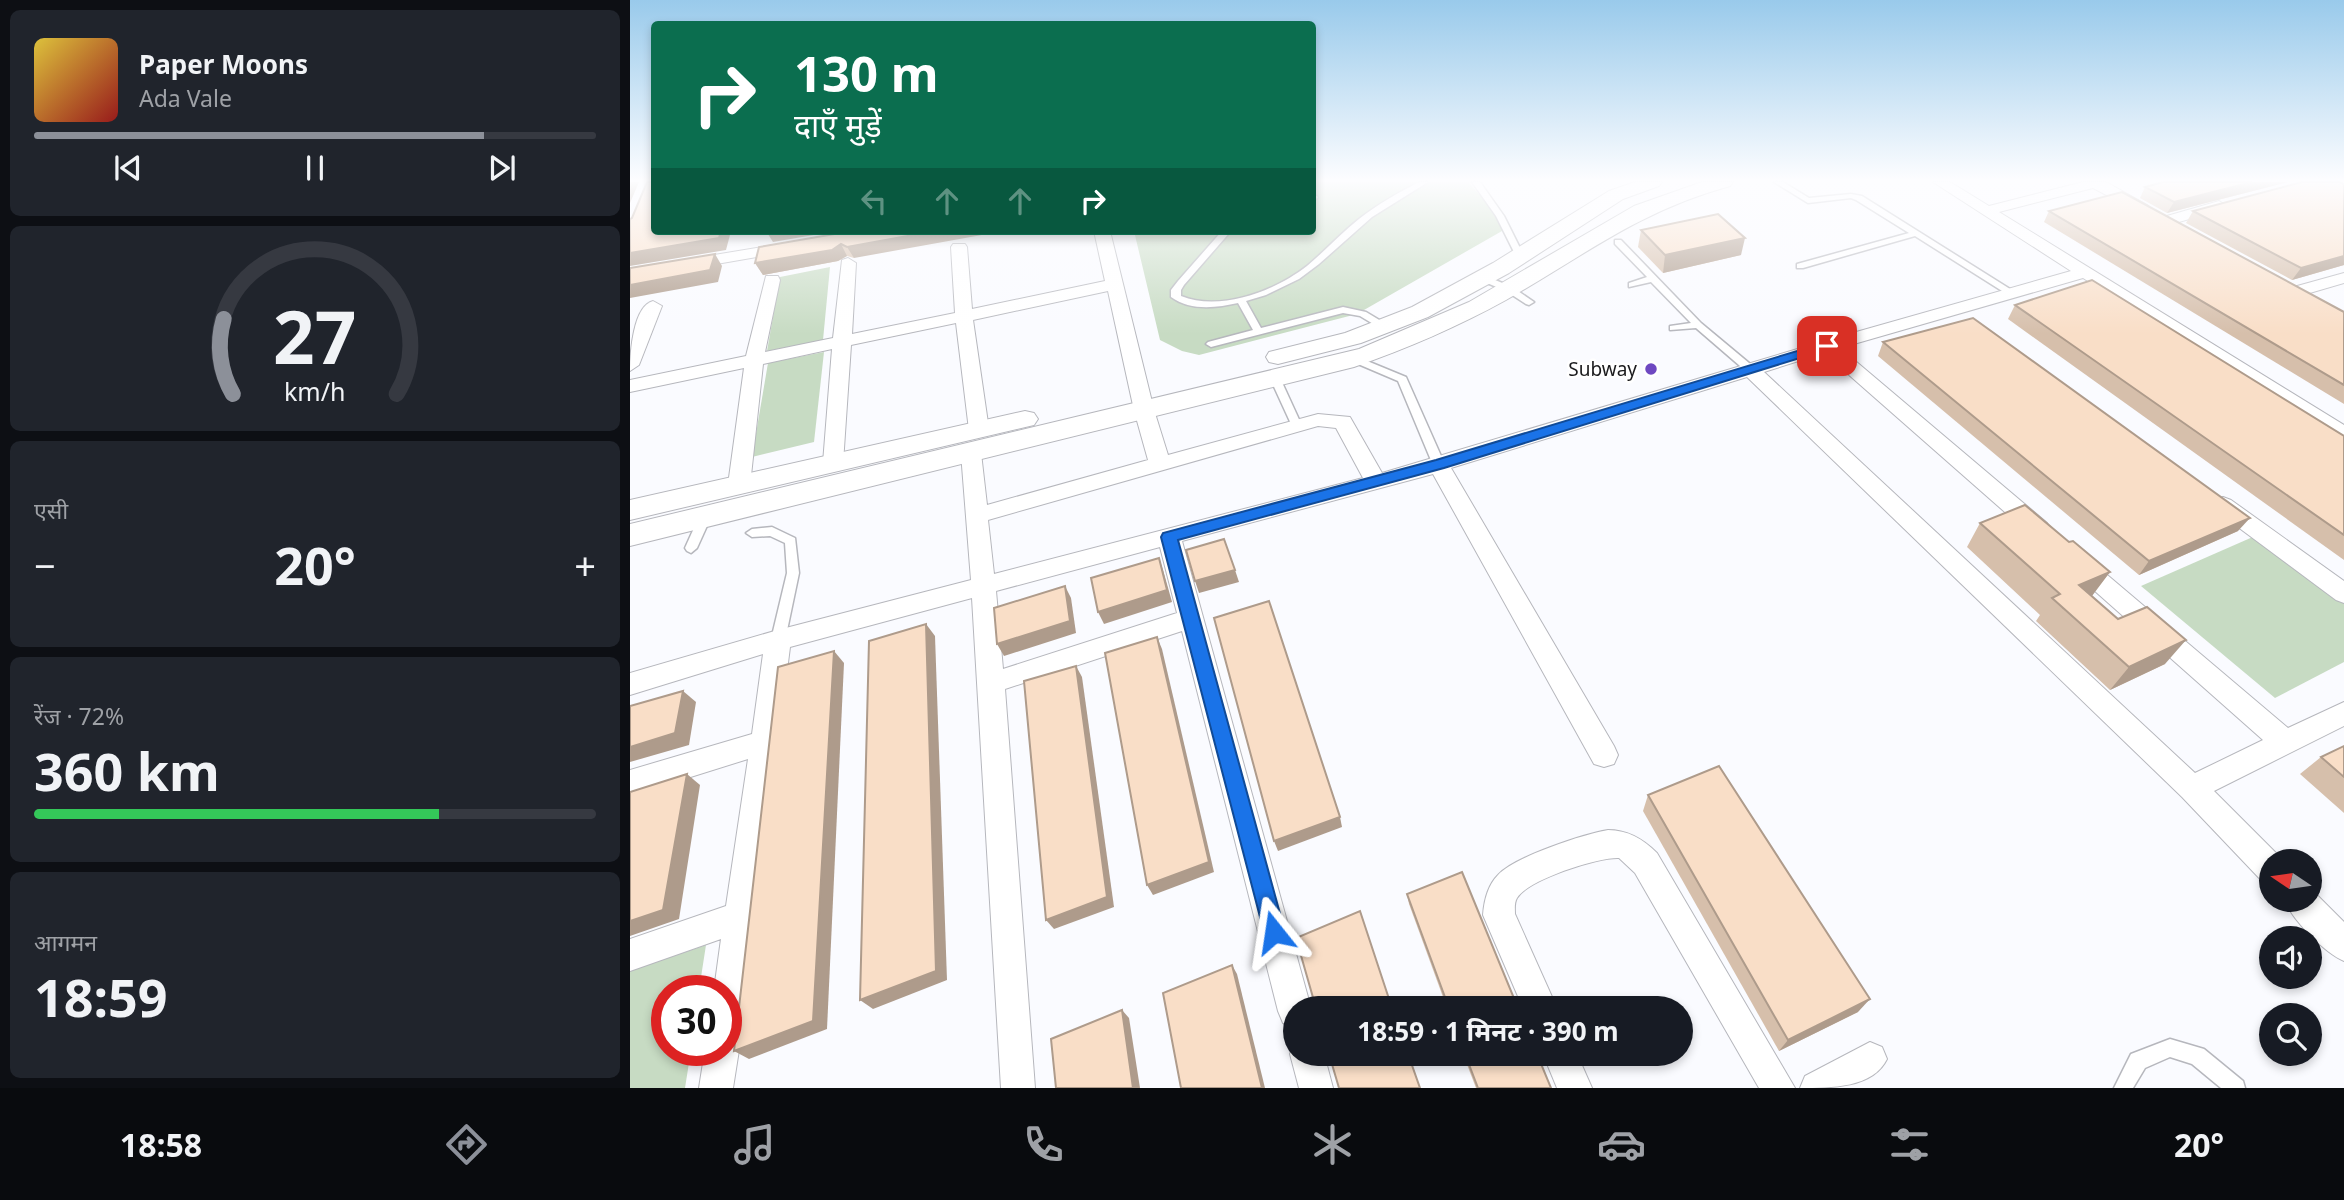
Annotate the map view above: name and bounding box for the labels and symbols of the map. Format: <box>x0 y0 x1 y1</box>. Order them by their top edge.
pin <box>1797 316 1857 376</box>
place label: Subway <box>1568 356 1637 382</box>
marker: Subway <box>1643 361 1659 377</box>
north arrow <box>2259 849 2322 912</box>
position arrow <box>1237 895 1311 969</box>
speed limit sign: 30 <box>651 975 742 1066</box>

